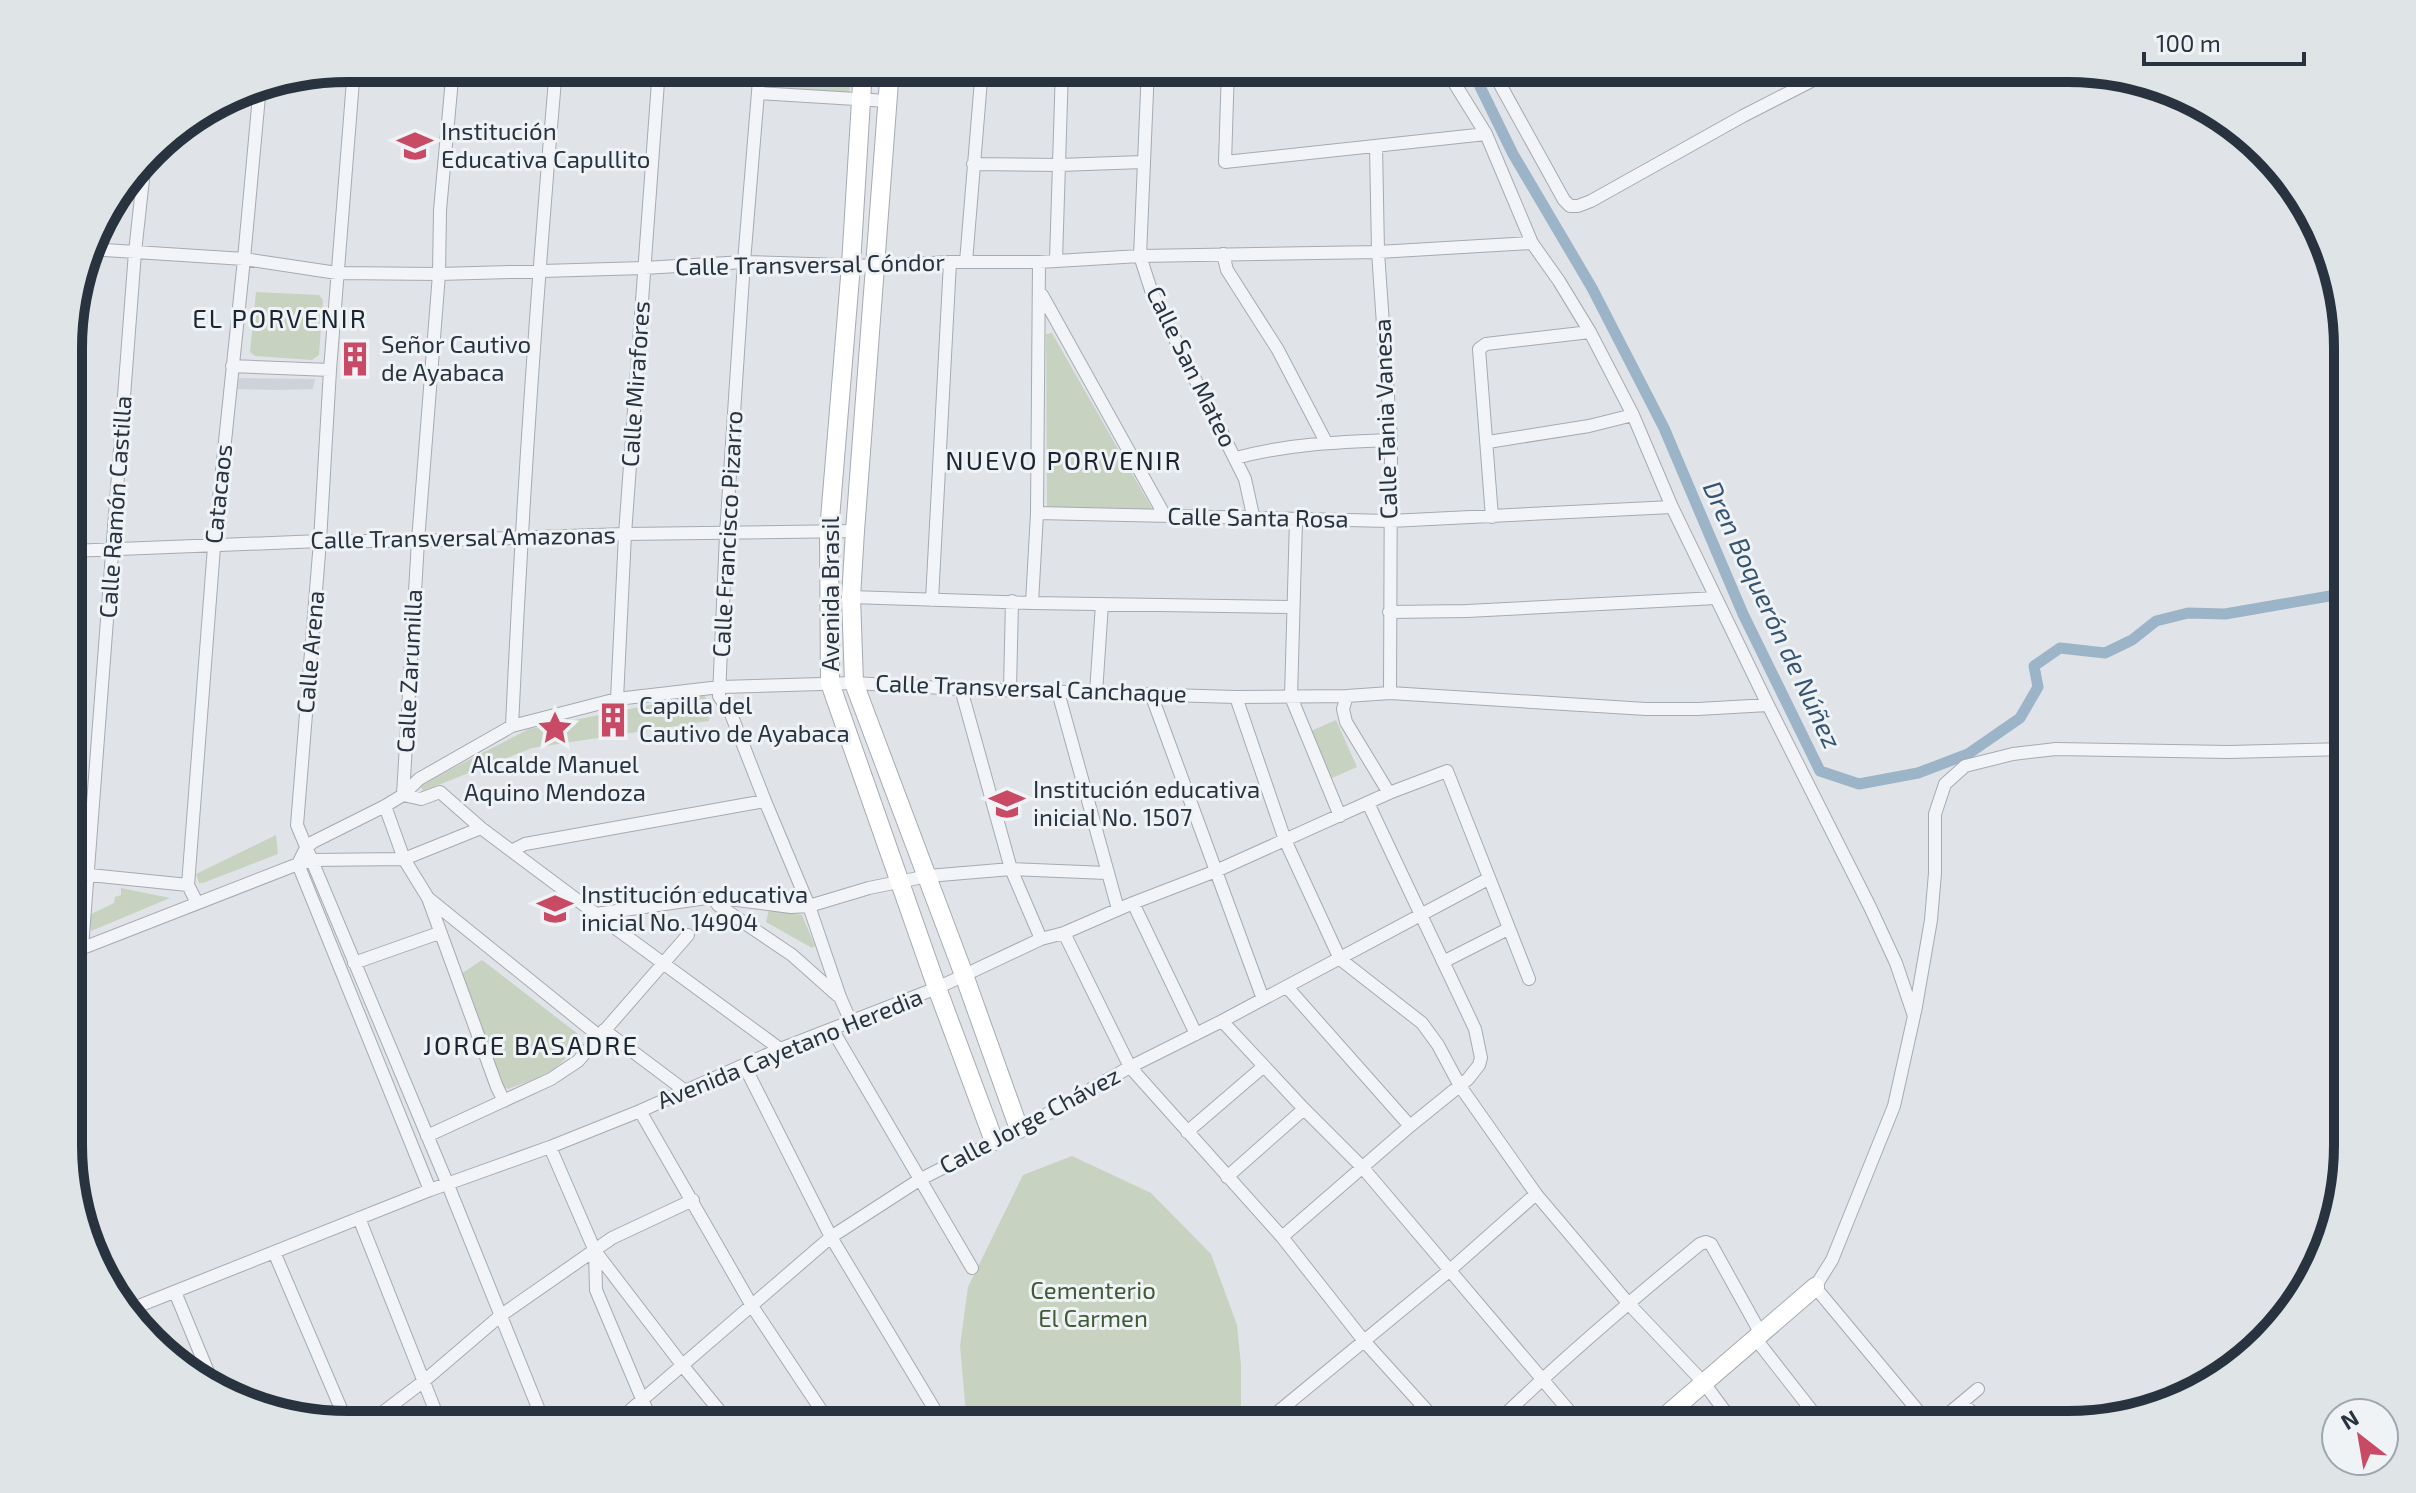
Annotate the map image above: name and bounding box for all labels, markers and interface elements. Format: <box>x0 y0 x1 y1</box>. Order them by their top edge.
scale bar <box>2144 16 2304 66</box>
text: 100 m <box>2156 28 2221 57</box>
place label: Institución Educativa Capullito <box>441 116 650 173</box>
school or university icon: Institución Educativa Capullito <box>396 127 434 165</box>
street label: Calle Transversal Cóndor <box>675 247 946 280</box>
street label: Calle San Mateo <box>1141 281 1244 451</box>
street label: Calle Mirafores <box>614 300 655 468</box>
district label: EL PORVENIR <box>192 302 368 333</box>
street label: Calle Tania Vanesa <box>1367 318 1402 520</box>
place label: Señor Cautivo de Ayabaca <box>381 329 531 386</box>
building icon: Señor Cautivo de Ayabaca <box>336 340 374 378</box>
street label: Calle Ramón Castilla <box>92 395 137 619</box>
street label: Calle Francisco Pizarro <box>706 410 747 658</box>
street label: Catacaos <box>198 443 237 545</box>
district label: NUEVO PORVENIR <box>945 444 1183 475</box>
water label: Dren Boquerón de Núñez <box>1698 476 1849 753</box>
street label: Calle Santa Rosa <box>1167 500 1349 533</box>
street label: Avenida Brasil <box>815 516 844 672</box>
street label: Calle Transversal Amazonas <box>310 519 616 554</box>
street label: Calle Zarumilla <box>390 588 427 753</box>
street label: Calle Arena <box>290 589 329 714</box>
street label: Calle Transversal Canchaque <box>875 668 1187 707</box>
place label: Capilla del Cautivo de Ayabaca <box>639 690 850 747</box>
building icon: Capilla del Cautivo de Ayabaca <box>594 701 632 739</box>
place icon: Alcalde Manuel Aquino Mendoza <box>536 709 574 747</box>
place label: Alcalde Manuel Aquino Mendoza <box>464 749 646 806</box>
place label: Institución educativa inicial No. 1507 <box>1033 774 1260 831</box>
school or university icon: Institución educativa inicial No. 1507 <box>988 785 1026 823</box>
place label: Institución educativa inicial No. 14904 <box>581 879 808 936</box>
school or university icon: Institución educativa inicial No. 14904 <box>536 890 574 928</box>
street label: Avenida Cayetano Heredia <box>653 981 926 1114</box>
district label: JORGE BASADRE <box>423 1029 639 1060</box>
street label: Calle Jorge Chávez <box>934 1060 1125 1179</box>
park label: Cementerio El Carmen <box>1030 1275 1156 1332</box>
north arrow <box>2320 1397 2400 1477</box>
text: N <box>2336 1404 2363 1434</box>

